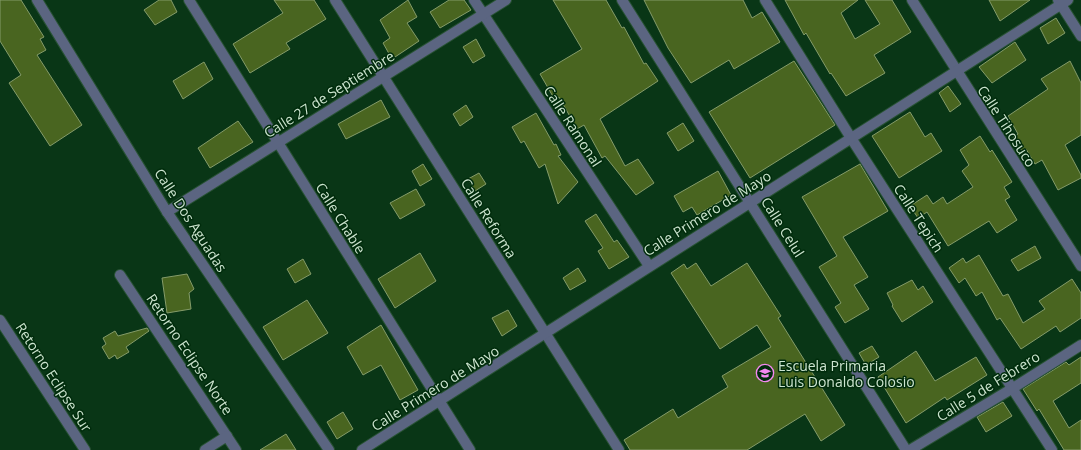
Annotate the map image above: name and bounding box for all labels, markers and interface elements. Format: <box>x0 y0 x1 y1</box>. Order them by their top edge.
street label: Calle 27 de Septiembre <box>260 46 398 142</box>
street label: Calle Tihosuco <box>973 81 1041 171</box>
street label: Calle Ramonal <box>540 82 606 170</box>
street label: Calle Dos Aguadas <box>150 165 232 276</box>
street label: Calle Primero de Mayo <box>639 166 775 260</box>
street label: Calle Reforma <box>457 174 521 262</box>
street label: Calle Chable <box>312 179 370 257</box>
street label: Calle Tepich <box>890 180 948 256</box>
street label: Calle Celul <box>757 193 809 261</box>
street label: Retorno Eclipse Norte <box>142 290 238 418</box>
street label: Retorno Eclipse Sur <box>12 319 97 435</box>
street label: Calle Primero de Mayo <box>367 341 503 435</box>
street label: Calle 5 de Febrero <box>933 347 1043 425</box>
place label: Escuela Primaria Luis Donaldo Colosio <box>778 356 915 391</box>
school or university icon: Escuela Primaria Luis Donaldo Colosio <box>755 363 775 383</box>

